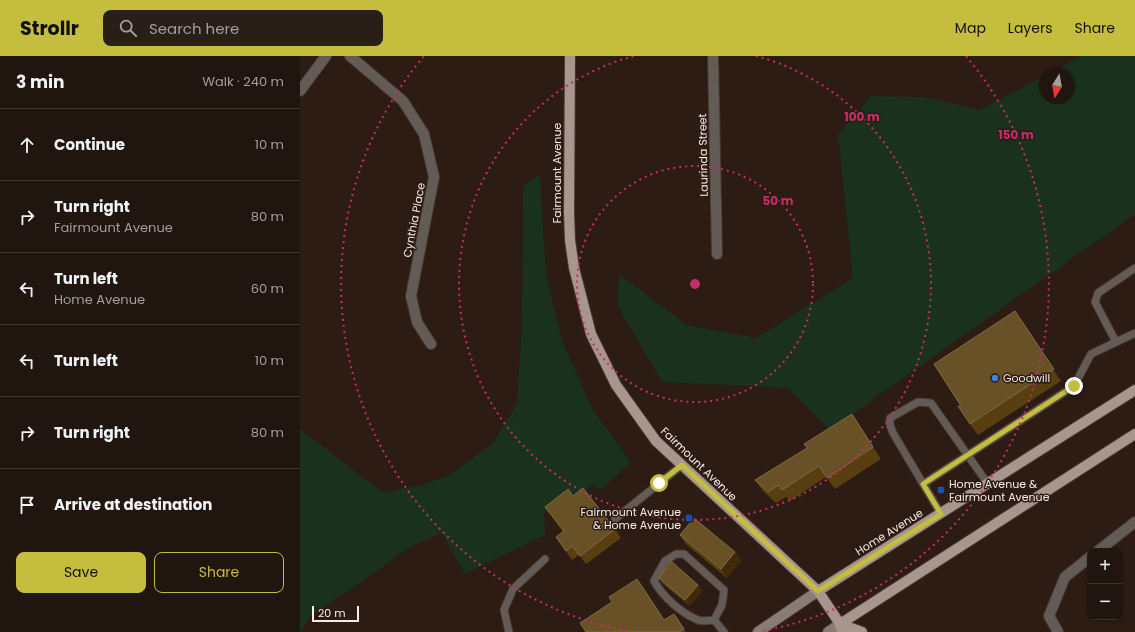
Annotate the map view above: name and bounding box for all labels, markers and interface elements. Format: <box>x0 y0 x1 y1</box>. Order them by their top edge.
search box <box>103 10 383 46</box>
text: Strollr <box>20 15 79 42</box>
icon: search <box>117 17 139 39</box>
text: Search here <box>149 18 239 39</box>
text: Map <box>955 18 986 38</box>
text: Layers <box>1008 18 1052 38</box>
text: Share <box>1074 18 1115 38</box>
north arrow <box>1039 68 1075 104</box>
text: 3 min <box>16 70 64 94</box>
text: Walk · 240 m <box>202 72 284 91</box>
text: 100 m <box>844 108 880 125</box>
street label: Laurinda Street <box>694 113 712 197</box>
street label: Fairmount Avenue <box>549 123 565 223</box>
text: 150 m <box>998 126 1034 143</box>
icon: ahead <box>16 134 38 156</box>
text: Continue <box>54 134 125 155</box>
text: 10 m <box>255 135 284 154</box>
street label: Cynthia Place <box>399 181 429 259</box>
text: 50 m <box>763 192 794 209</box>
text: Turn right <box>54 196 130 217</box>
icon: right <box>16 206 38 228</box>
text: 80 m <box>251 207 284 226</box>
text: Fairmount Avenue <box>54 218 173 237</box>
text: Turn left <box>54 268 118 289</box>
centre of rings <box>688 277 702 291</box>
icon: left <box>16 278 38 300</box>
text: 60 m <box>251 279 284 298</box>
text: Home Avenue <box>54 290 145 309</box>
icon: left <box>16 350 38 372</box>
text: Turn left <box>54 350 118 371</box>
text: 10 m <box>255 351 284 370</box>
place label: Goodwill <box>1003 370 1050 386</box>
marker: Goodwill <box>990 373 1000 383</box>
route end <box>1065 377 1083 395</box>
icon: right <box>16 422 38 444</box>
text: Turn right <box>54 422 130 443</box>
text: 80 m <box>251 423 284 442</box>
street label: Fairmount Avenue <box>657 423 741 505</box>
route start <box>650 474 668 492</box>
place label: Home Avenue & Fairmount Avenue <box>949 476 1050 505</box>
marker: Home Avenue & Fairmount Avenue <box>936 485 946 495</box>
icon: arrive <box>16 494 38 516</box>
text: Arrive at destination <box>54 494 212 515</box>
place label: Fairmount Avenue & Home Avenue <box>581 504 681 533</box>
street label: Home Avenue <box>852 505 926 559</box>
marker: Fairmount Avenue & Home Avenue <box>684 513 694 523</box>
map controls <box>1087 548 1123 620</box>
button: + <box>1087 548 1123 584</box>
button: Save <box>16 552 146 593</box>
button: Share <box>154 552 284 593</box>
button: − <box>1087 584 1123 620</box>
scale bar <box>312 604 359 623</box>
text: 20 m <box>318 605 346 621</box>

